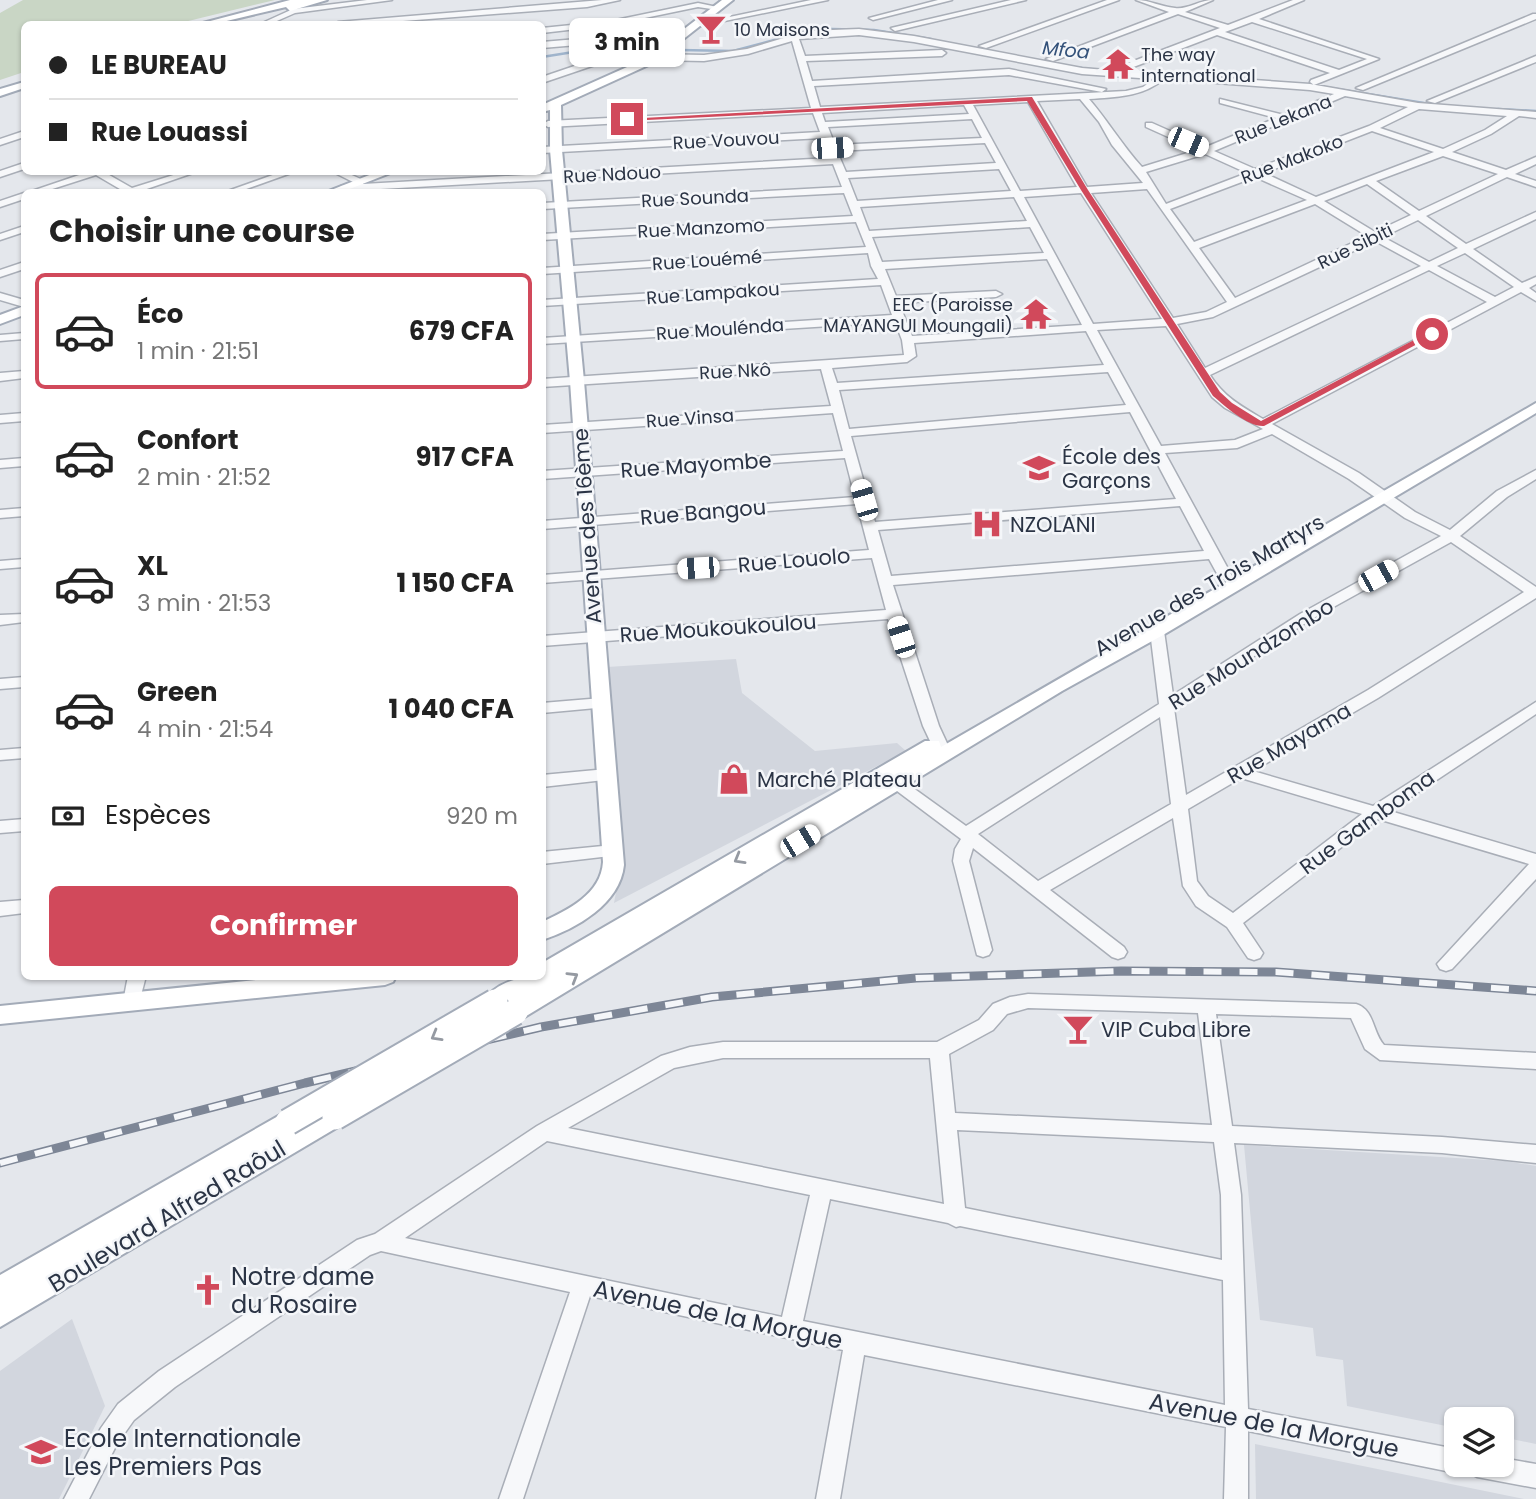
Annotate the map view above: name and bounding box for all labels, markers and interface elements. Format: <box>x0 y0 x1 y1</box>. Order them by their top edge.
bar icon: 10 Maisons <box>694 12 728 46</box>
place label: 10 Maisons <box>734 17 830 42</box>
callout: 3 min <box>569 18 685 66</box>
text: 3 min <box>594 26 660 58</box>
water label: Mfoa <box>1041 34 1091 66</box>
place label: The way international <box>1141 42 1256 88</box>
text: LE BUREAU <box>91 47 227 83</box>
temple icon: The way international <box>1101 47 1135 81</box>
street label: Rue Lekana <box>1231 88 1335 150</box>
route end <box>611 103 643 135</box>
text: Rue Louassi <box>91 114 248 150</box>
car <box>1165 124 1212 160</box>
street label: Rue Vouvou <box>672 125 780 155</box>
street label: Rue Makoko <box>1237 128 1347 190</box>
car <box>811 136 854 160</box>
street label: Rue Ndouo <box>563 159 661 189</box>
street label: Rue Sounda <box>640 183 750 213</box>
text: Choisir une course <box>49 208 355 253</box>
street label: Rue Manzomo <box>637 212 765 244</box>
street label: Rue Sibiti <box>1313 217 1397 275</box>
street label: Rue Louémé <box>651 244 763 276</box>
street label: Rue Lampakou <box>646 276 780 310</box>
place label: EEC (Paroisse MAYANGUI Moungali) <box>823 292 1013 338</box>
text: Éco <box>137 296 183 332</box>
temple icon: EEC (Paroisse MAYANGUI Moungali) <box>1019 297 1053 331</box>
icon: car <box>53 300 116 363</box>
street label: Rue Moulénda <box>655 312 785 346</box>
text: 679 CFA <box>409 313 514 349</box>
route start <box>1416 318 1448 350</box>
text: 1 min · 21:51 <box>137 335 259 367</box>
street label: Rue Nkô <box>698 357 772 385</box>
street label: Rue Vinsa <box>645 402 735 434</box>
text: Confort <box>137 422 239 458</box>
icon: car <box>53 426 116 489</box>
street label: Avenue des 16ème <box>566 427 608 625</box>
text: 917 CFA <box>416 439 514 475</box>
place label: École des Garçons <box>1062 442 1161 495</box>
street label: Rue Mayombe <box>620 445 772 485</box>
school or university icon: École des Garçons <box>1022 451 1056 485</box>
text: 2 min · 21:52 <box>137 461 271 493</box>
car <box>849 477 880 523</box>
street label: Rue Bangou <box>639 492 767 532</box>
hospital icon: NZOLANI <box>970 507 1004 541</box>
street label: Avenue des Trois Martyrs <box>1089 507 1329 663</box>
place label: NZOLANI <box>1010 510 1096 539</box>
street label: Rue Louolo <box>737 541 851 579</box>
text: XL <box>137 548 168 584</box>
icon: car <box>53 552 116 615</box>
car <box>677 556 720 580</box>
car <box>1355 557 1402 595</box>
text: 1 150 CFA <box>396 565 514 601</box>
text: 3 min · 21:53 <box>137 587 271 619</box>
street label: Rue Moundzombo <box>1163 591 1339 717</box>
street label: Rue Moukoukoulou <box>619 607 817 649</box>
car <box>885 614 918 660</box>
text: Green <box>137 674 218 710</box>
icon: car <box>53 678 116 741</box>
text: 1 040 CFA <box>388 691 514 727</box>
street label: Rue Mayama <box>1222 696 1356 790</box>
text: 4 min · 21:54 <box>137 713 273 745</box>
shop icon: Marché Plateau <box>717 762 751 796</box>
street label: Rue Gamboma <box>1294 763 1440 881</box>
place label: Marché Plateau <box>757 765 922 794</box>
icon: cash <box>49 797 87 835</box>
text: Espèces <box>105 797 211 833</box>
text: 920 m <box>446 800 518 832</box>
car <box>777 821 824 861</box>
one-way arrow <box>734 850 747 863</box>
button: Confirmer <box>49 886 518 966</box>
one-way arrow <box>566 972 579 985</box>
bar icon: VIP Cuba Libre <box>1061 1012 1095 1046</box>
place label: VIP Cuba Libre <box>1101 1015 1251 1044</box>
one-way arrow <box>430 1028 443 1041</box>
street label: Boulevard Alfred Raôul <box>42 1132 292 1300</box>
place label: Notre dame du Rosaire <box>231 1260 374 1321</box>
street label: Avenue de la Morgue <box>590 1271 846 1357</box>
church icon: Notre dame du Rosaire <box>191 1273 225 1307</box>
street label: Avenue de la Morgue <box>1146 1385 1402 1465</box>
map controls <box>1444 1407 1514 1477</box>
button: layers <box>1444 1407 1514 1477</box>
place label: Ecole Internationale Les Premiers Pas <box>64 1422 301 1483</box>
school or university icon: Ecole Internationale Les Premiers Pas <box>24 1435 58 1469</box>

